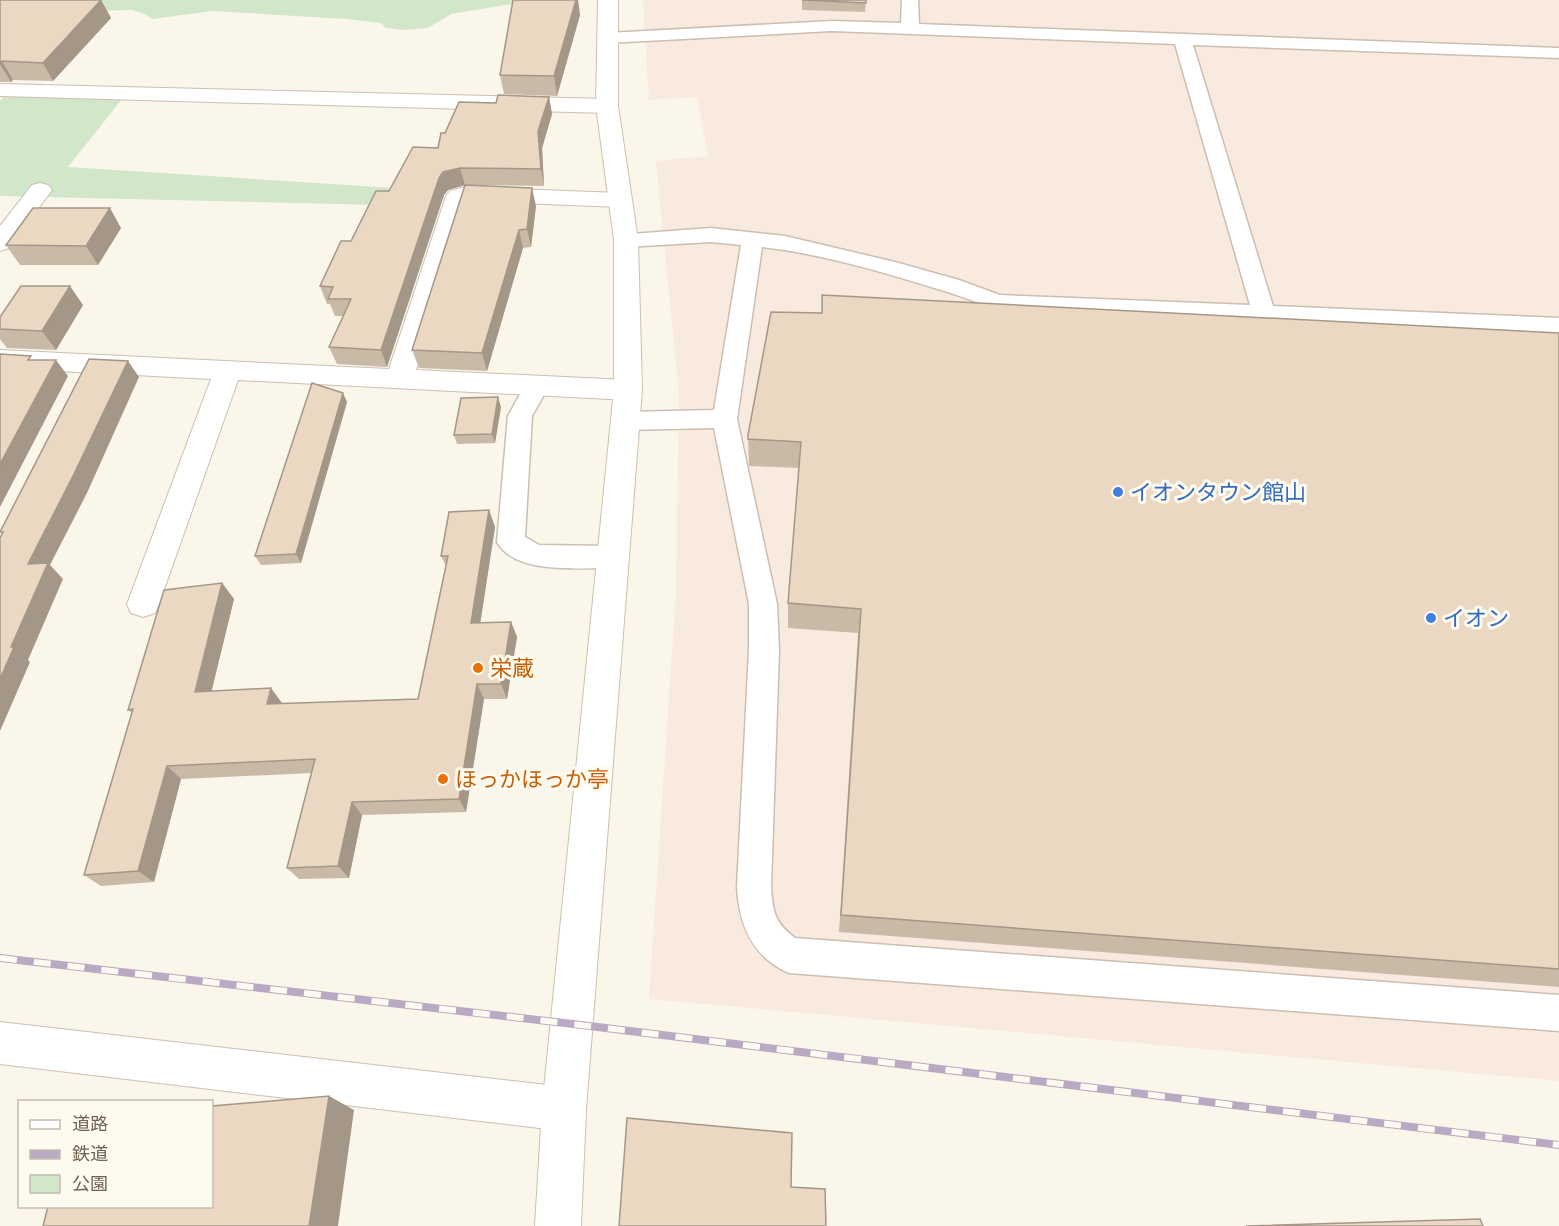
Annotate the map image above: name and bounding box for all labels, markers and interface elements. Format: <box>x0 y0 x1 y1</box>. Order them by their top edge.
place label: イオンタウン館山 <box>1130 479 1306 506</box>
marker: イオンタウン館山 <box>1111 485 1125 499</box>
place label: イオン <box>1443 605 1509 632</box>
marker: イオン <box>1424 611 1438 625</box>
place label: 栄蔵 <box>490 655 534 682</box>
marker: 栄蔵 <box>471 661 485 675</box>
place label: ほっかほっか亭 <box>455 766 609 793</box>
marker: ほっかほっか亭 <box>436 772 450 786</box>
legend <box>18 1100 213 1208</box>
text: 道路 <box>72 1113 108 1135</box>
text: 鉄道 <box>72 1143 108 1165</box>
text: 公園 <box>72 1173 108 1195</box>

